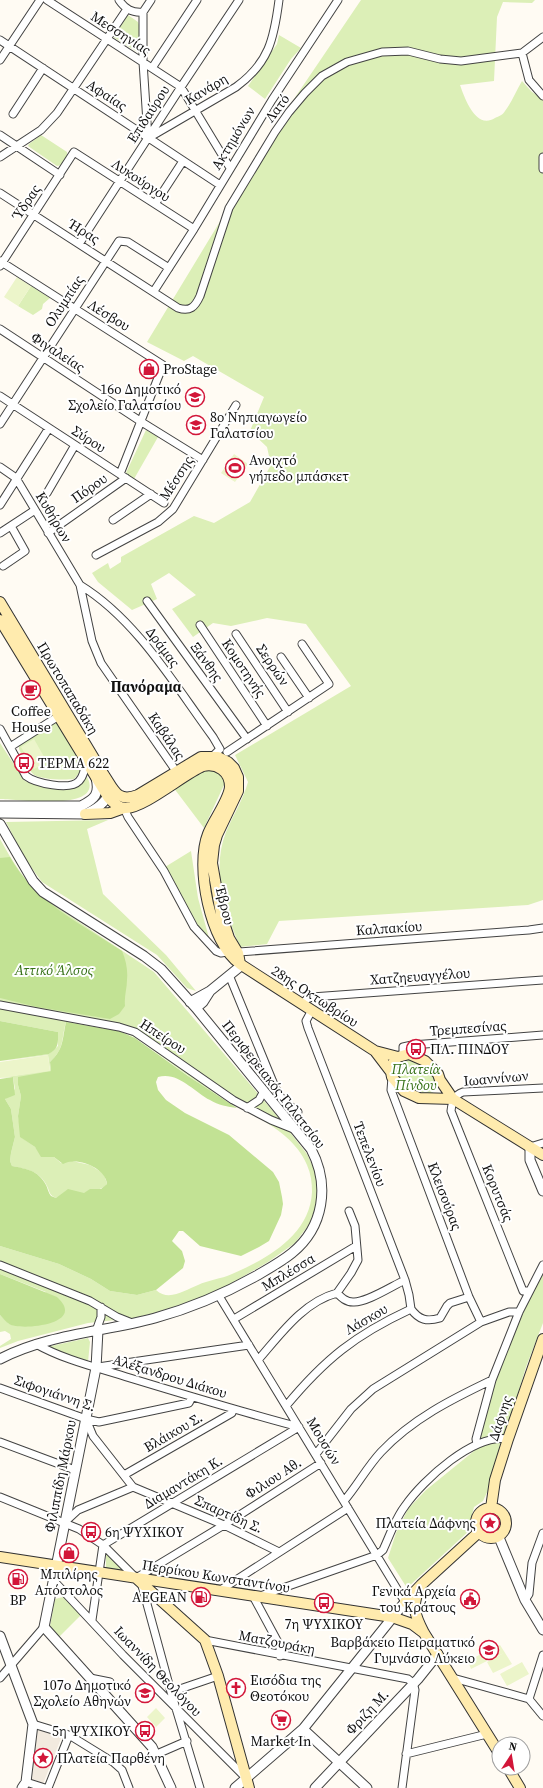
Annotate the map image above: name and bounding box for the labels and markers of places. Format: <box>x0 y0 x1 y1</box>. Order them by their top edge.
shop icon: ProStage <box>138 358 160 380</box>
place label: ProStage <box>163 359 217 379</box>
place label: 16ο Δημοτικό Σχολείο Γαλατσίου <box>68 379 181 415</box>
school or university icon: 16ο Δημοτικό Σχολείο Γαλατσίου <box>184 386 206 408</box>
place label: 8ο Νηπιαγωγείο Γαλατσίου <box>210 407 307 443</box>
school or university icon: 8ο Νηπιαγωγείο Γαλατσίου <box>185 414 207 436</box>
place label: Ανοιχτό γήπεδο μπάσκετ <box>249 450 349 486</box>
sports icon: Ανοιχτό γήπεδο μπάσκετ <box>224 457 246 479</box>
cafe icon: Coffee House <box>20 679 42 701</box>
place label: Coffee House <box>11 701 51 737</box>
bus stop icon: ΤΕΡΜΑ 622 <box>13 752 35 774</box>
place label: ΤΕΡΜΑ 622 <box>38 753 109 773</box>
bus stop icon: ΠΛ. ΠΙΝΔΟΥ <box>405 1038 427 1060</box>
place label: ΠΛ. ΠΙΝΔΟΥ <box>430 1039 509 1059</box>
place icon: Πλατεία Δάφνης <box>479 1512 501 1534</box>
place label: Πλατεία Δάφνης <box>375 1513 476 1533</box>
bus stop icon: 6η ΨΥΧΙΚΟΥ <box>80 1521 102 1543</box>
place label: 6η ΨΥΧΙΚΟΥ <box>105 1522 184 1542</box>
shop icon: Μπιλίρης Απόστολος <box>58 1542 80 1564</box>
place label: Μπιλίρης Απόστολος <box>35 1564 103 1600</box>
fuel station icon: BP <box>7 1568 29 1590</box>
place label: Γενικά Αρχεία του Κράτους <box>372 1581 456 1617</box>
fuel station icon: AEGEAN <box>190 1586 212 1608</box>
place label: AEGEAN <box>132 1587 187 1607</box>
public building icon: Γενικά Αρχεία του Κράτους <box>459 1588 481 1610</box>
place label: BP <box>10 1590 26 1610</box>
bus stop icon: 7η ΨΥΧΙΚΟΥ <box>313 1592 335 1614</box>
place label: 7η ΨΥΧΙΚΟΥ <box>284 1614 364 1634</box>
place label: Βαρβάκειο Πειραματικό Γυμνάσιο Λύκειο <box>330 1632 475 1668</box>
school or university icon: Βαρβάκειο Πειραματικό Γυμνάσιο Λύκειο <box>478 1639 500 1661</box>
place label: Εισόδια της Θεοτόκου <box>250 1670 321 1706</box>
place label: 107o Δημοτικό Σχολείο Αθηνών <box>34 1675 131 1711</box>
church icon: Εισόδια της Θεοτόκου <box>225 1677 247 1699</box>
school or university icon: 107o Δημοτικό Σχολείο Αθηνών <box>134 1682 156 1704</box>
supermarket icon: Market In <box>270 1709 292 1731</box>
bus stop icon: 5η ΨΥΧΙΚΟΥ <box>134 1720 156 1742</box>
place label: 5η ΨΥΧΙΚΟΥ <box>52 1721 131 1741</box>
place label: Market In <box>250 1731 312 1751</box>
place icon: Πλατεία Παρθένη <box>32 1747 54 1769</box>
place label: Πλατεία Παρθένη <box>57 1748 165 1768</box>

